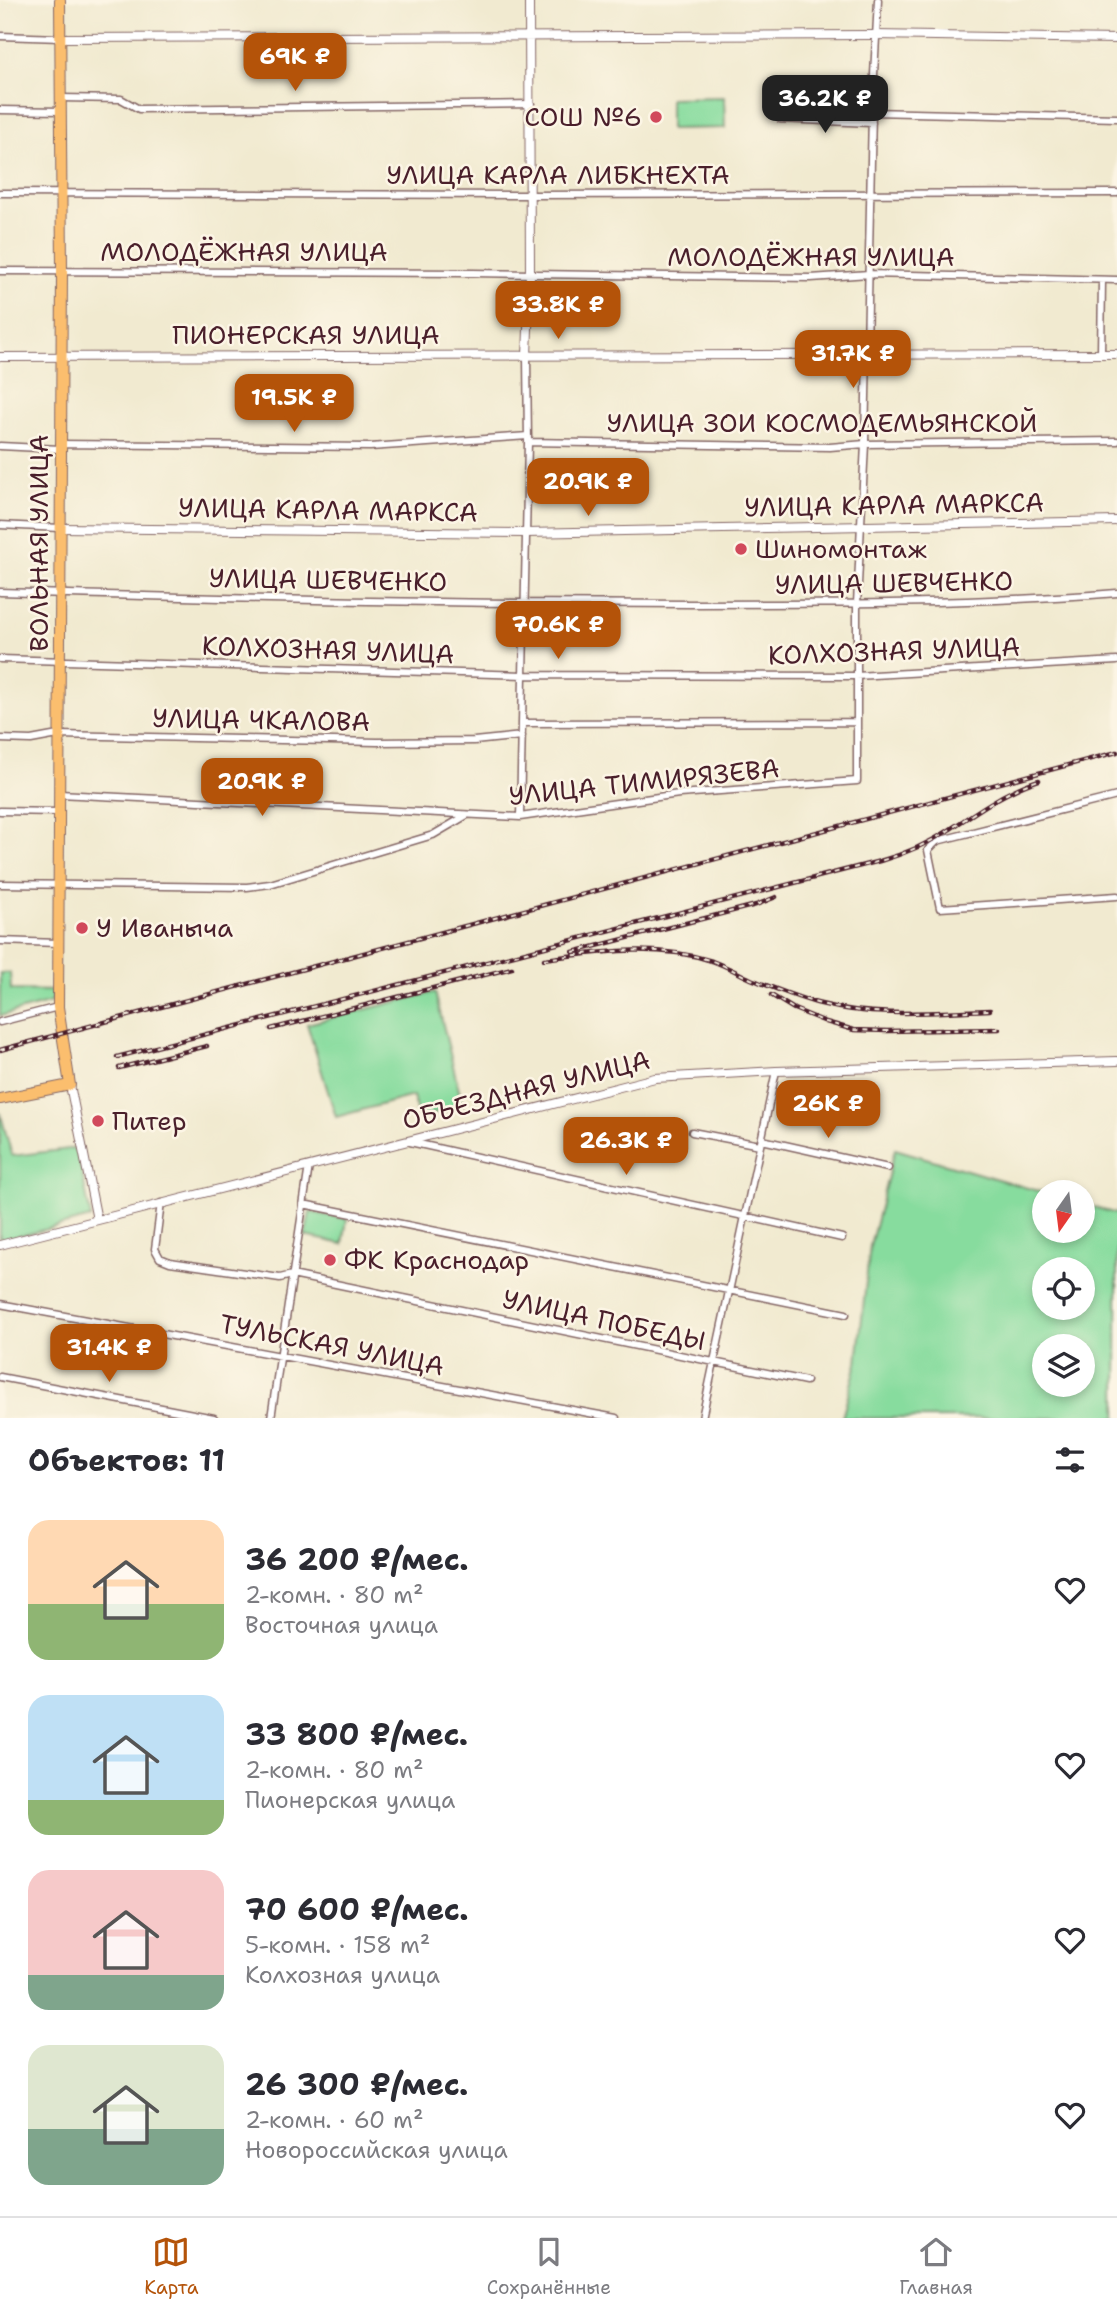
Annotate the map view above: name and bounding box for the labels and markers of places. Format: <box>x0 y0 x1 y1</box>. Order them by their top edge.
pin: 69K ₽ <box>246 34 344 93</box>
pin: 36.2K ₽ <box>760 76 890 135</box>
place label: СОШ №6 <box>524 99 642 134</box>
marker: СОШ №6 <box>648 109 664 125</box>
pin: 33.8K ₽ <box>493 282 623 341</box>
pin: 31.7K ₽ <box>788 330 918 390</box>
pin: 19.5K ₽ <box>229 374 359 434</box>
pin: 20.9K ₽ <box>523 458 653 518</box>
place label: Шиномонтаж <box>755 531 927 566</box>
marker: Шиномонтаж <box>733 541 749 557</box>
pin: 70.6K ₽ <box>493 602 623 661</box>
pin: 20.9K ₽ <box>197 758 327 818</box>
place label: У Иваныча <box>96 910 233 945</box>
marker: У Иваныча <box>74 920 90 936</box>
pin: 26K ₽ <box>779 1080 877 1140</box>
place label: Питер <box>112 1103 187 1138</box>
marker: Питер <box>90 1113 106 1129</box>
pin: 26.3K ₽ <box>561 1118 691 1177</box>
place label: ФК Краснодар <box>344 1242 529 1277</box>
marker: ФК Краснодар <box>322 1252 338 1268</box>
pin: 31.4K ₽ <box>44 1324 174 1384</box>

